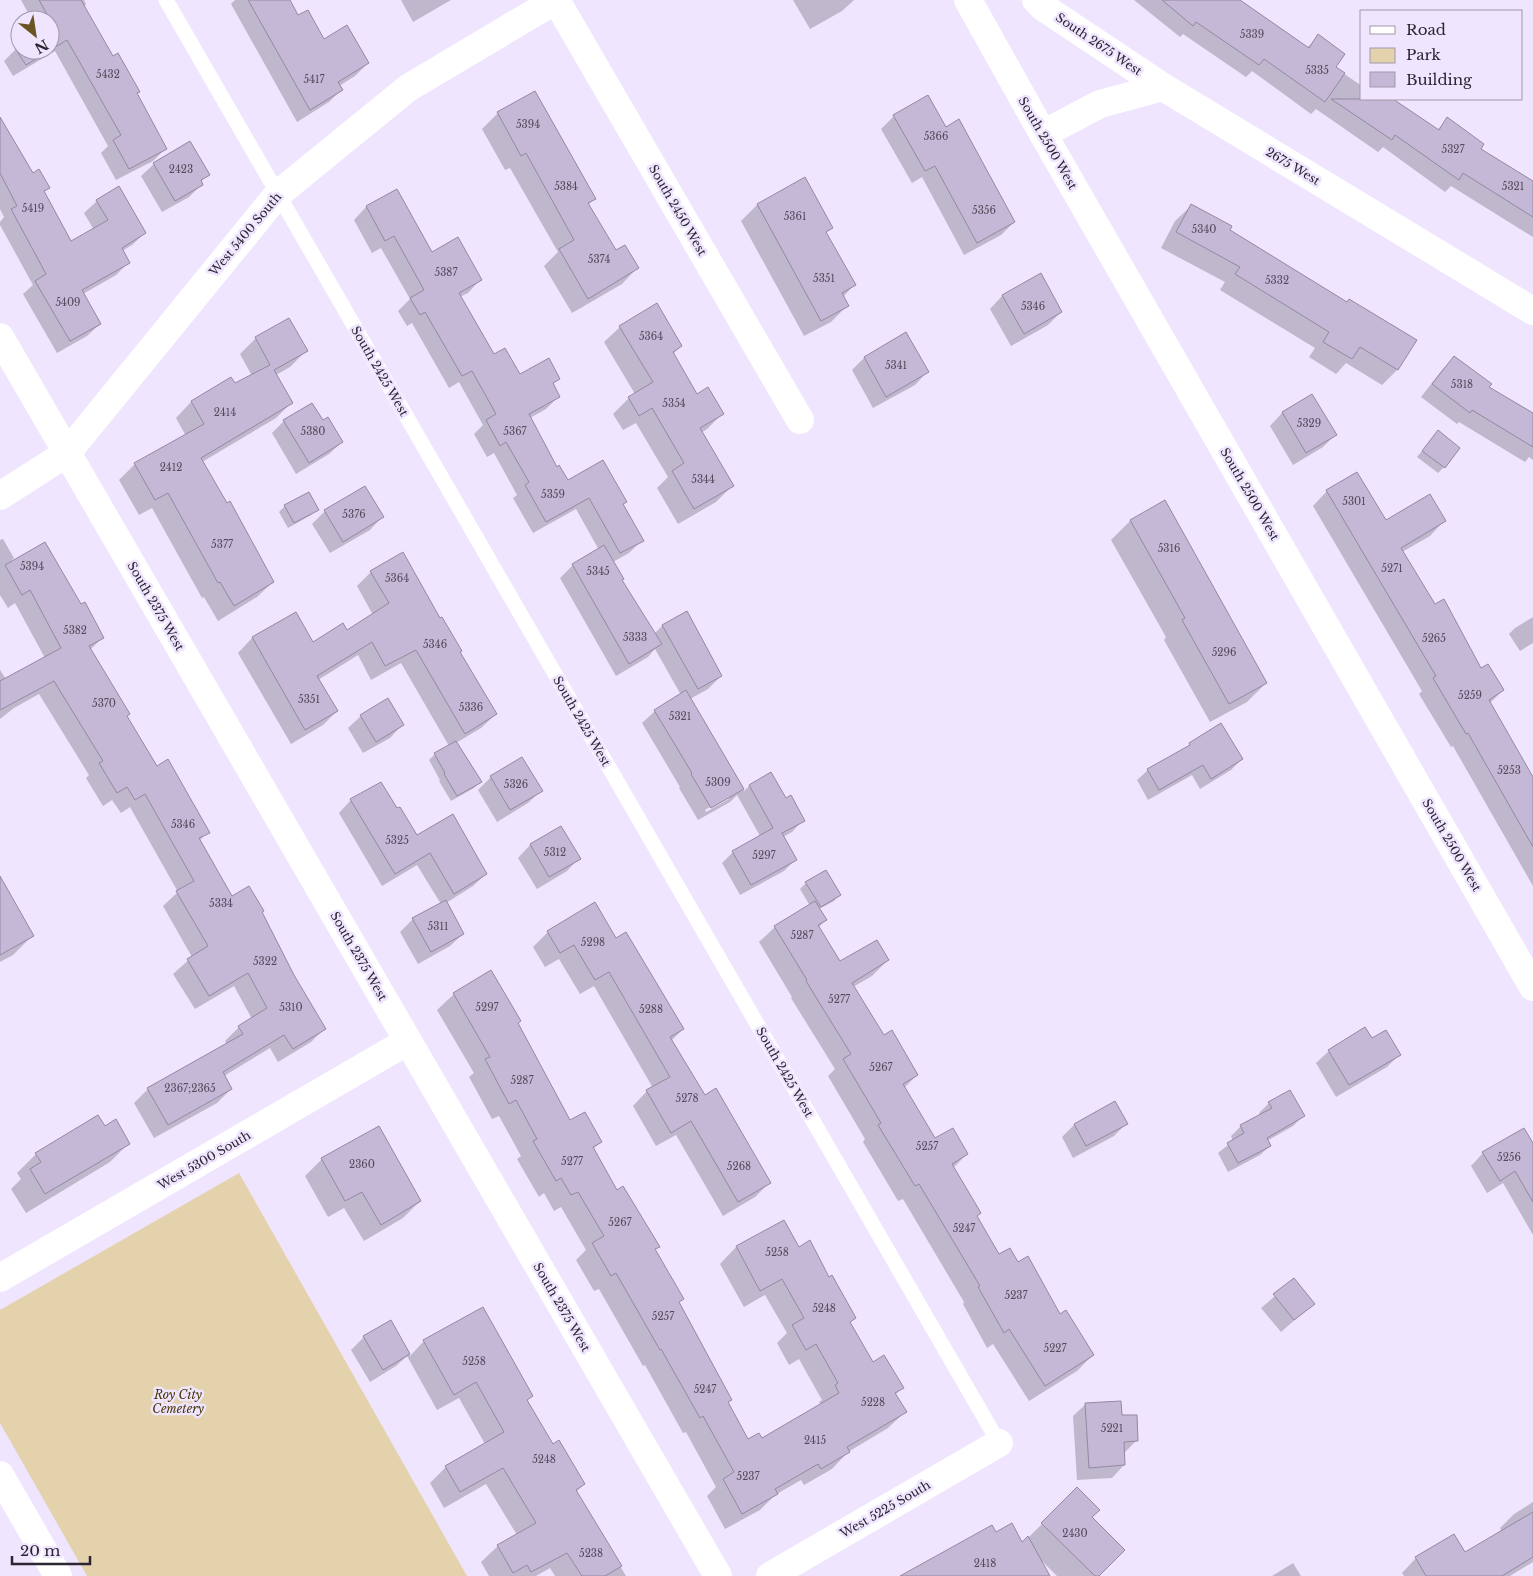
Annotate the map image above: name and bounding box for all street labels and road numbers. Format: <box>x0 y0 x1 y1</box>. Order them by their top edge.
street label: South 2675 West <box>1053 10 1145 79</box>
street label: South 2500 West <box>1015 94 1081 192</box>
street label: 2675 West <box>1263 144 1323 188</box>
street label: South 2450 West <box>646 162 710 259</box>
street label: West 5400 South <box>205 189 284 280</box>
street label: South 2425 West <box>348 323 412 419</box>
street label: South 2500 West <box>1217 445 1283 543</box>
street label: South 2375 West <box>124 559 188 654</box>
street label: South 2425 West <box>550 673 614 769</box>
street label: South 2500 West <box>1419 796 1485 894</box>
street label: South 2375 West <box>327 909 391 1004</box>
street label: South 2425 West <box>753 1024 817 1120</box>
street label: West 5300 South <box>154 1127 253 1193</box>
street label: South 2375 West <box>530 1260 594 1355</box>
street label: West 5225 South <box>836 1477 933 1541</box>

